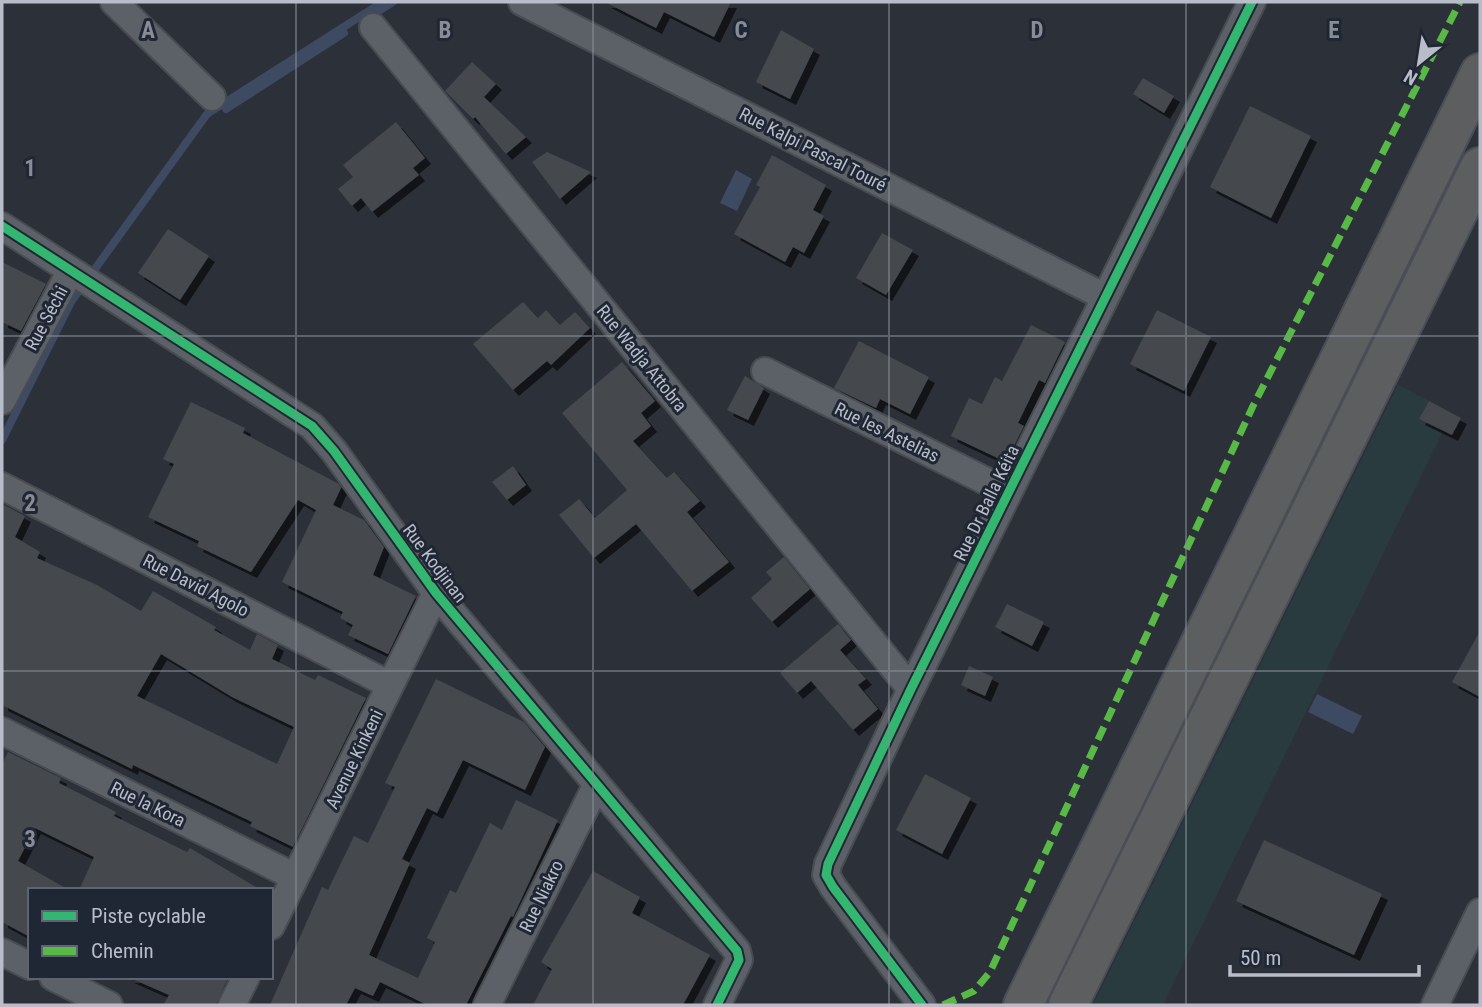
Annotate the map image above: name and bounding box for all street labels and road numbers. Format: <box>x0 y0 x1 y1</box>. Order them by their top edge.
street label: Rue Kalpi Pascal Touré <box>736 103 890 195</box>
street label: Rue Séchi <box>20 282 72 354</box>
street label: Rue Wadja Attobra <box>593 301 691 415</box>
street label: Rue les Astelias <box>832 398 942 466</box>
street label: Rue Dr Balla Kéita <box>949 442 1023 564</box>
street label: Rue Kodjinan <box>399 520 471 606</box>
street label: Rue David Agolo <box>140 549 252 621</box>
street label: Avenue Kinkeni <box>321 706 387 812</box>
street label: Rue la Kora <box>107 777 189 831</box>
street label: Rue Niakro <box>515 857 567 935</box>

